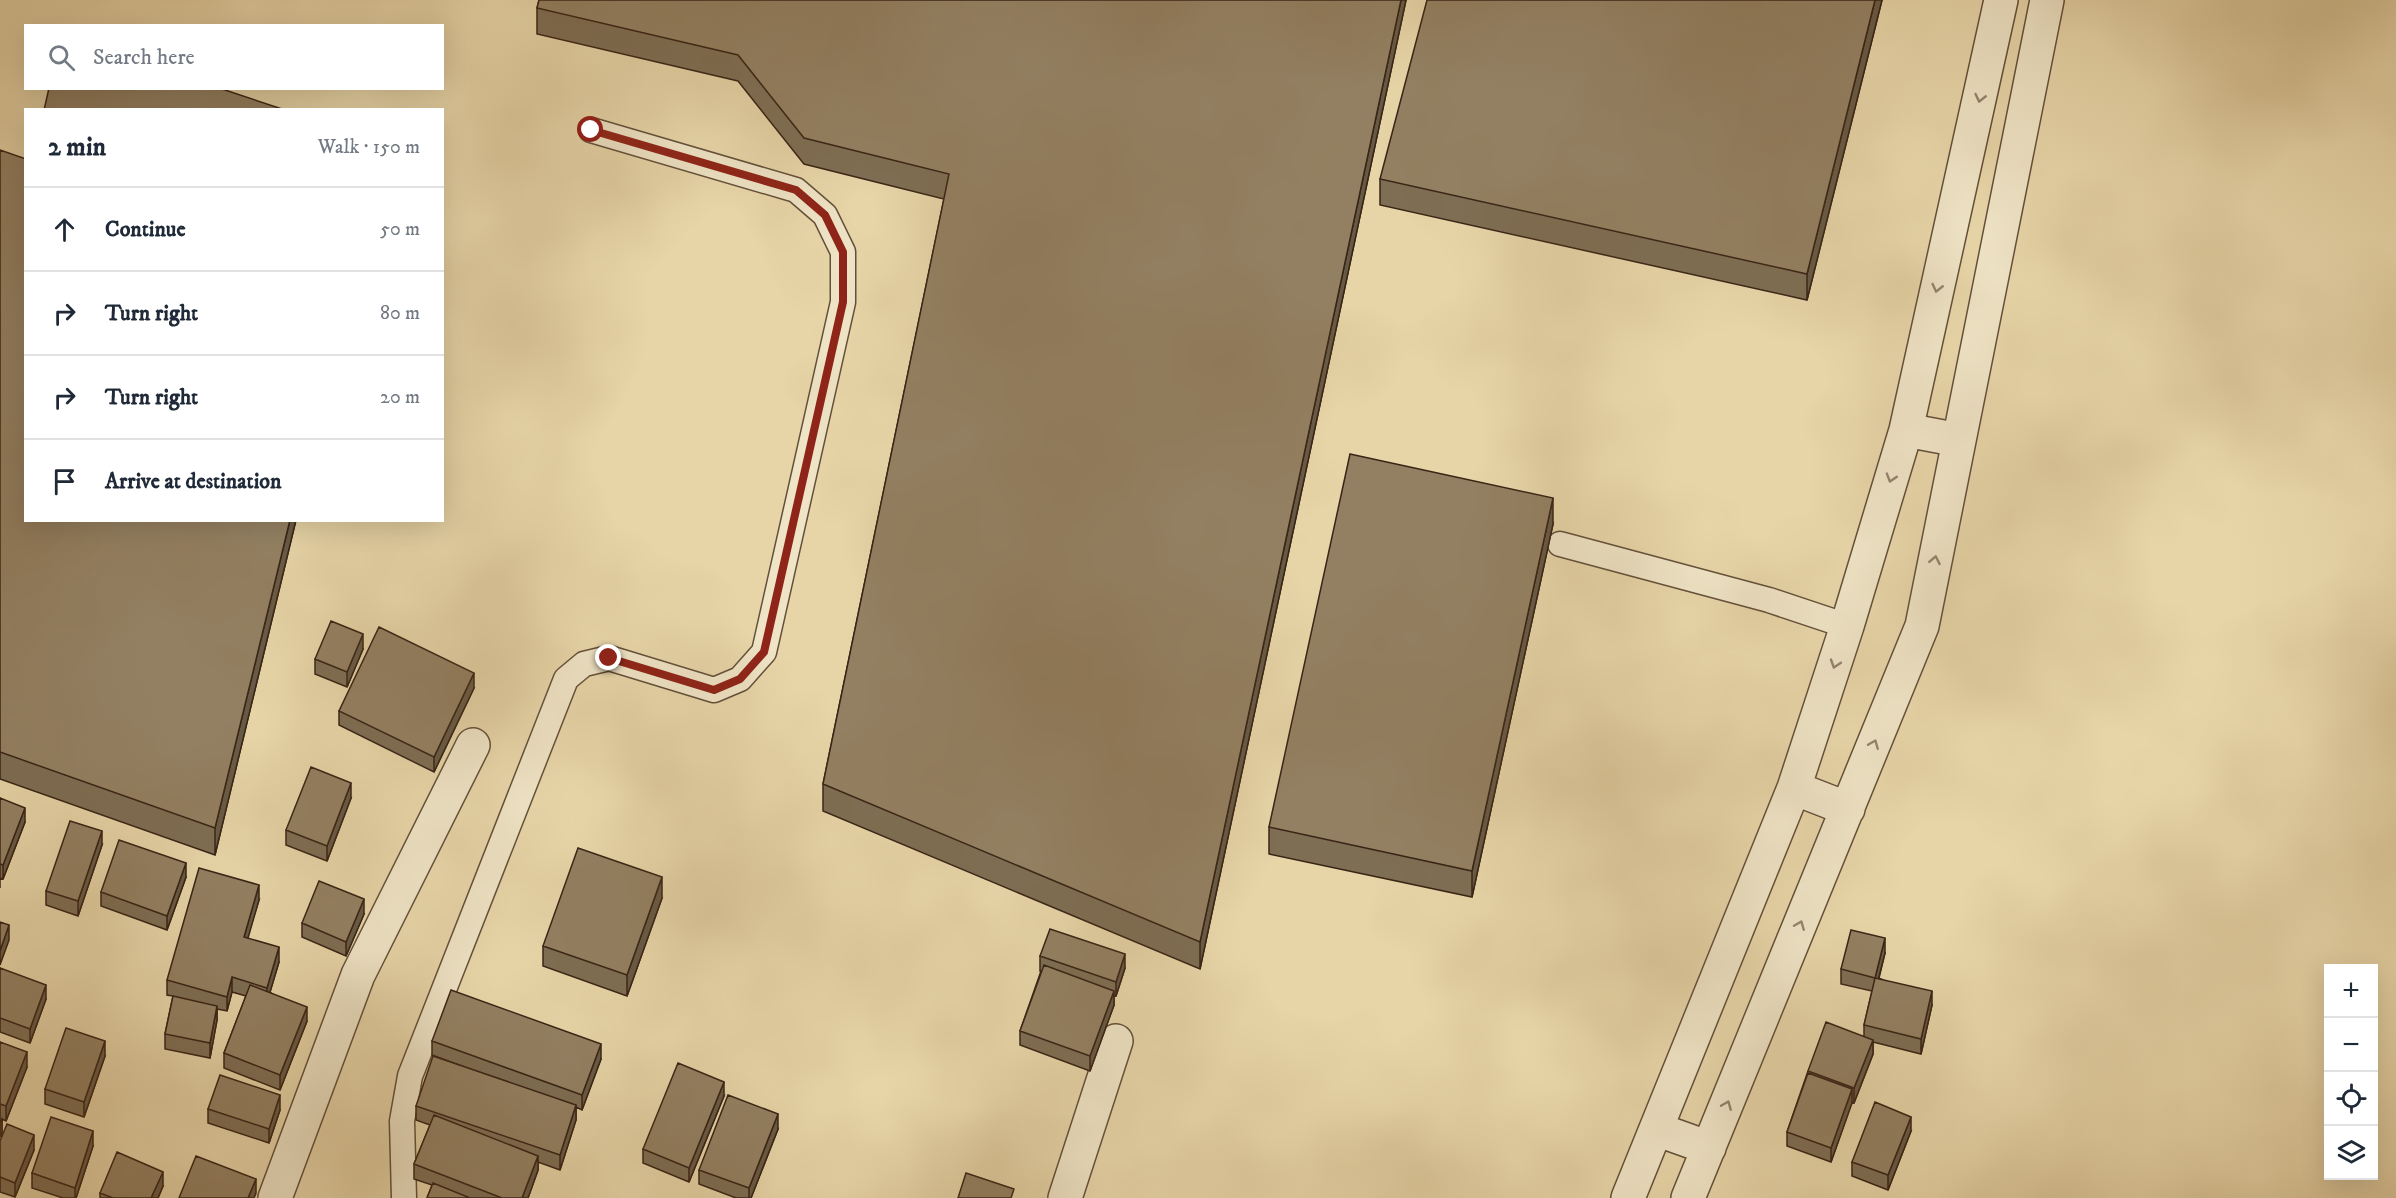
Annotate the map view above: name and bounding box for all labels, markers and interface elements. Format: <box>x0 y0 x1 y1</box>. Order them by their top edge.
search box <box>24 24 444 90</box>
icon: search <box>45 41 78 74</box>
text: Search here <box>93 44 195 71</box>
one-way arrow <box>1974 93 1987 103</box>
route start <box>577 116 603 142</box>
text: 2 min <box>48 131 106 164</box>
text: Walk · 150 m <box>318 135 420 160</box>
icon: ahead <box>48 213 81 246</box>
text: Continue <box>105 216 186 243</box>
text: 50 m <box>380 217 420 242</box>
one-way arrow <box>1932 283 1945 293</box>
icon: right <box>48 297 81 330</box>
text: Turn right <box>105 300 198 327</box>
text: 80 m <box>380 301 420 326</box>
icon: right <box>48 381 81 414</box>
text: Turn right <box>105 384 198 411</box>
text: 20 m <box>380 385 420 410</box>
icon: arrive <box>48 465 81 498</box>
text: Arrive at destination <box>105 468 282 495</box>
one-way arrow <box>1886 472 1898 483</box>
one-way arrow <box>1928 555 1941 565</box>
route end <box>595 644 621 670</box>
one-way arrow <box>1829 658 1842 669</box>
one-way arrow <box>1867 739 1879 750</box>
one-way arrow <box>1793 920 1805 931</box>
map controls <box>2324 964 2378 1180</box>
button: + <box>2324 964 2378 1018</box>
button: − <box>2324 1018 2378 1072</box>
button: locate <box>2324 1072 2378 1126</box>
one-way arrow <box>1720 1100 1732 1111</box>
button: layers <box>2324 1126 2378 1180</box>

